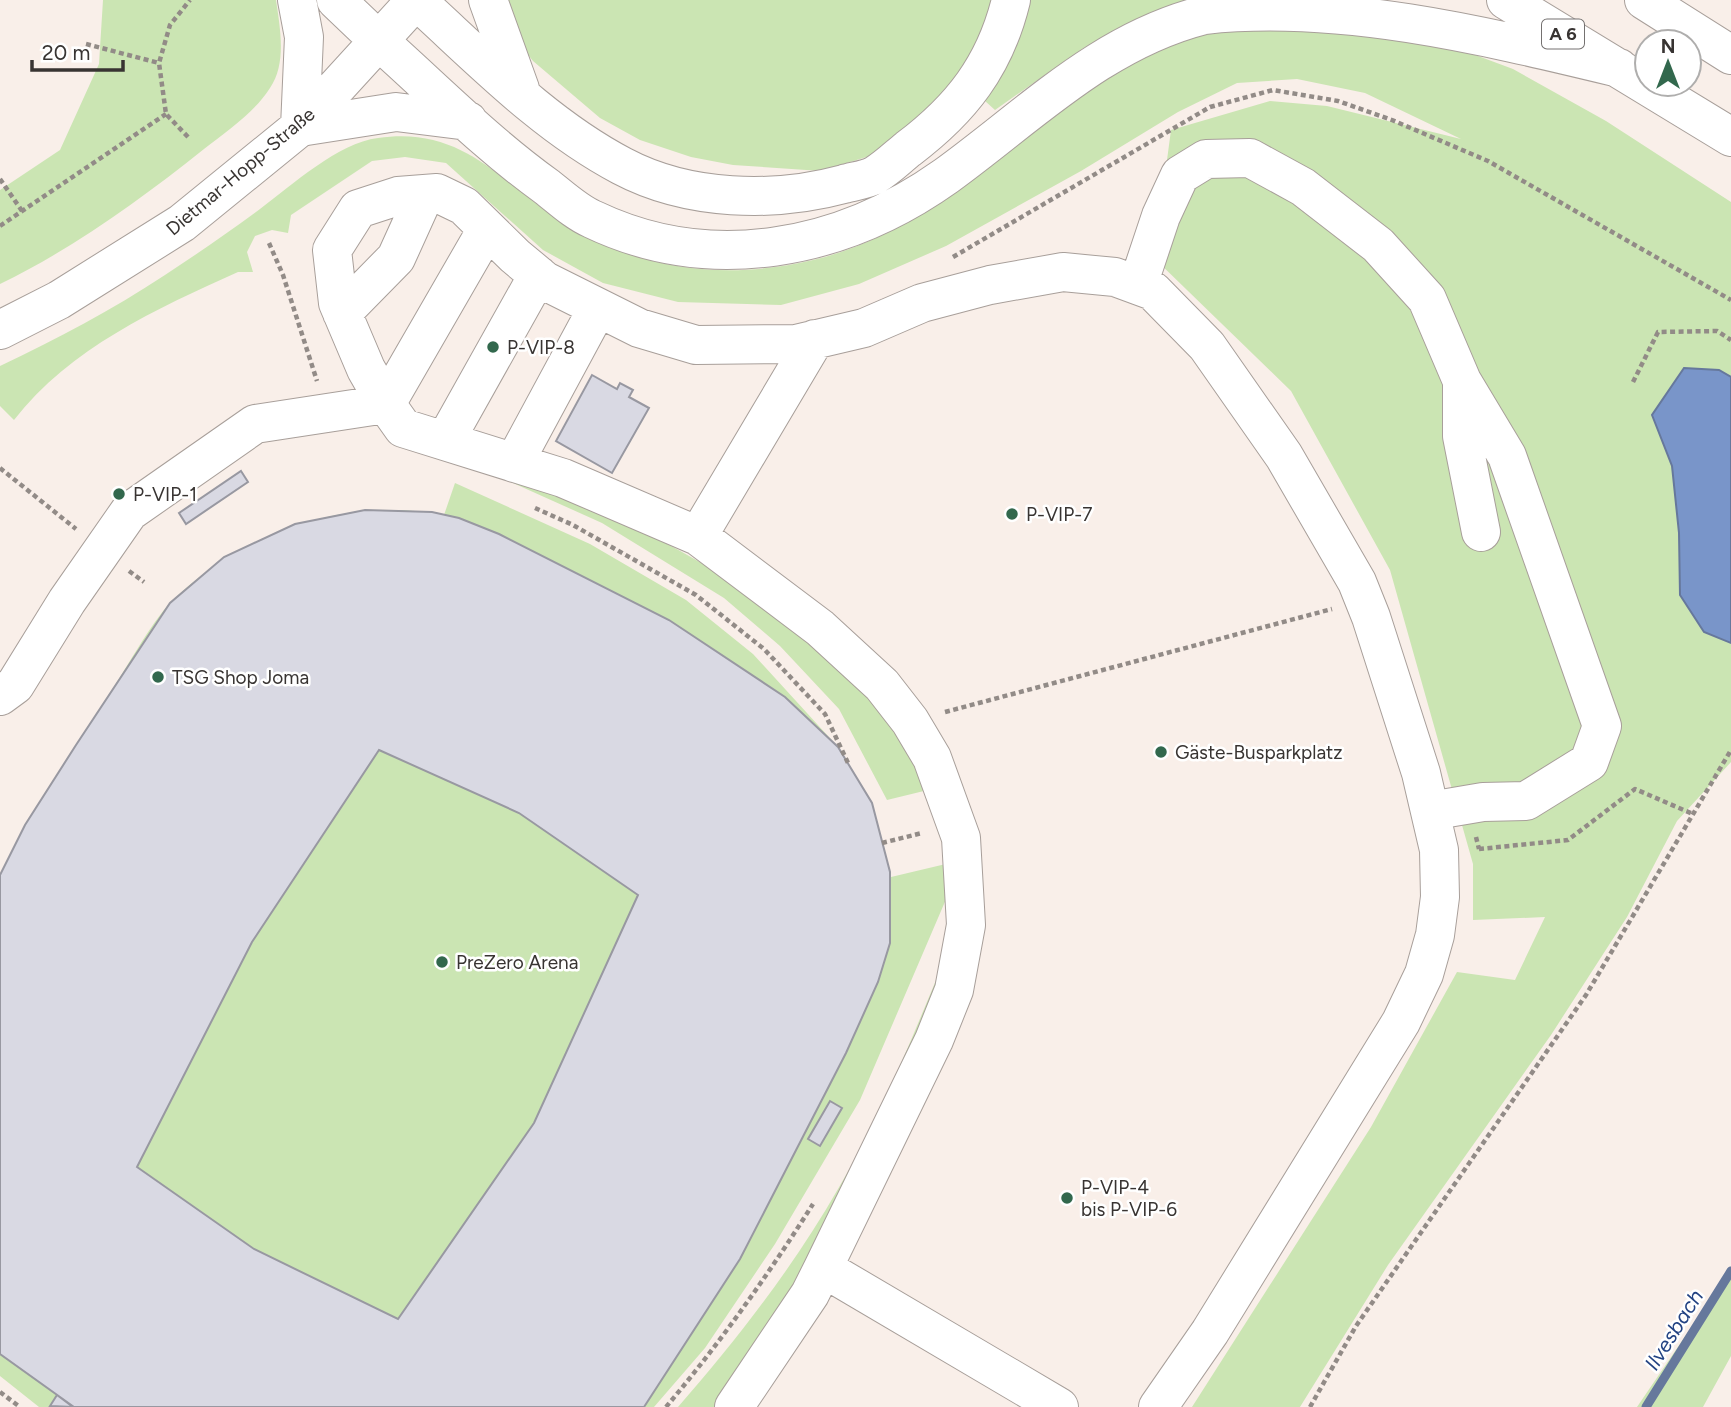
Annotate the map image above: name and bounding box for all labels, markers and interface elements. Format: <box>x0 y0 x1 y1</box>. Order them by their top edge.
road number: A 6 <box>1542 19 1584 48</box>
scale bar <box>32 28 122 72</box>
north arrow <box>1633 28 1703 98</box>
text: N <box>1661 35 1675 58</box>
text: 20 m <box>42 40 90 65</box>
street label: Dietmar-Hopp-Straße <box>161 102 319 240</box>
place label: P-VIP-8 <box>507 336 575 359</box>
marker: P-VIP-8 <box>485 339 501 355</box>
place label: P-VIP-1 <box>133 483 197 506</box>
marker: P-VIP-1 <box>111 486 127 502</box>
place label: P-VIP-7 <box>1026 503 1092 526</box>
marker: P-VIP-7 <box>1004 506 1020 522</box>
place label: TSG Shop Joma <box>172 666 309 689</box>
marker: TSG Shop Joma <box>150 669 166 685</box>
place label: Gäste-Busparkplatz <box>1175 741 1343 764</box>
marker: Gäste-Busparkplatz <box>1153 744 1169 760</box>
place label: PreZero Arena <box>456 951 578 974</box>
marker: PreZero Arena <box>434 954 450 970</box>
place label: P-VIP-4 bis P-VIP-6 <box>1081 1176 1177 1221</box>
marker: P-VIP-4 bis P-VIP-6 <box>1059 1190 1075 1206</box>
water label: Ilvesbach <box>1639 1285 1708 1375</box>

